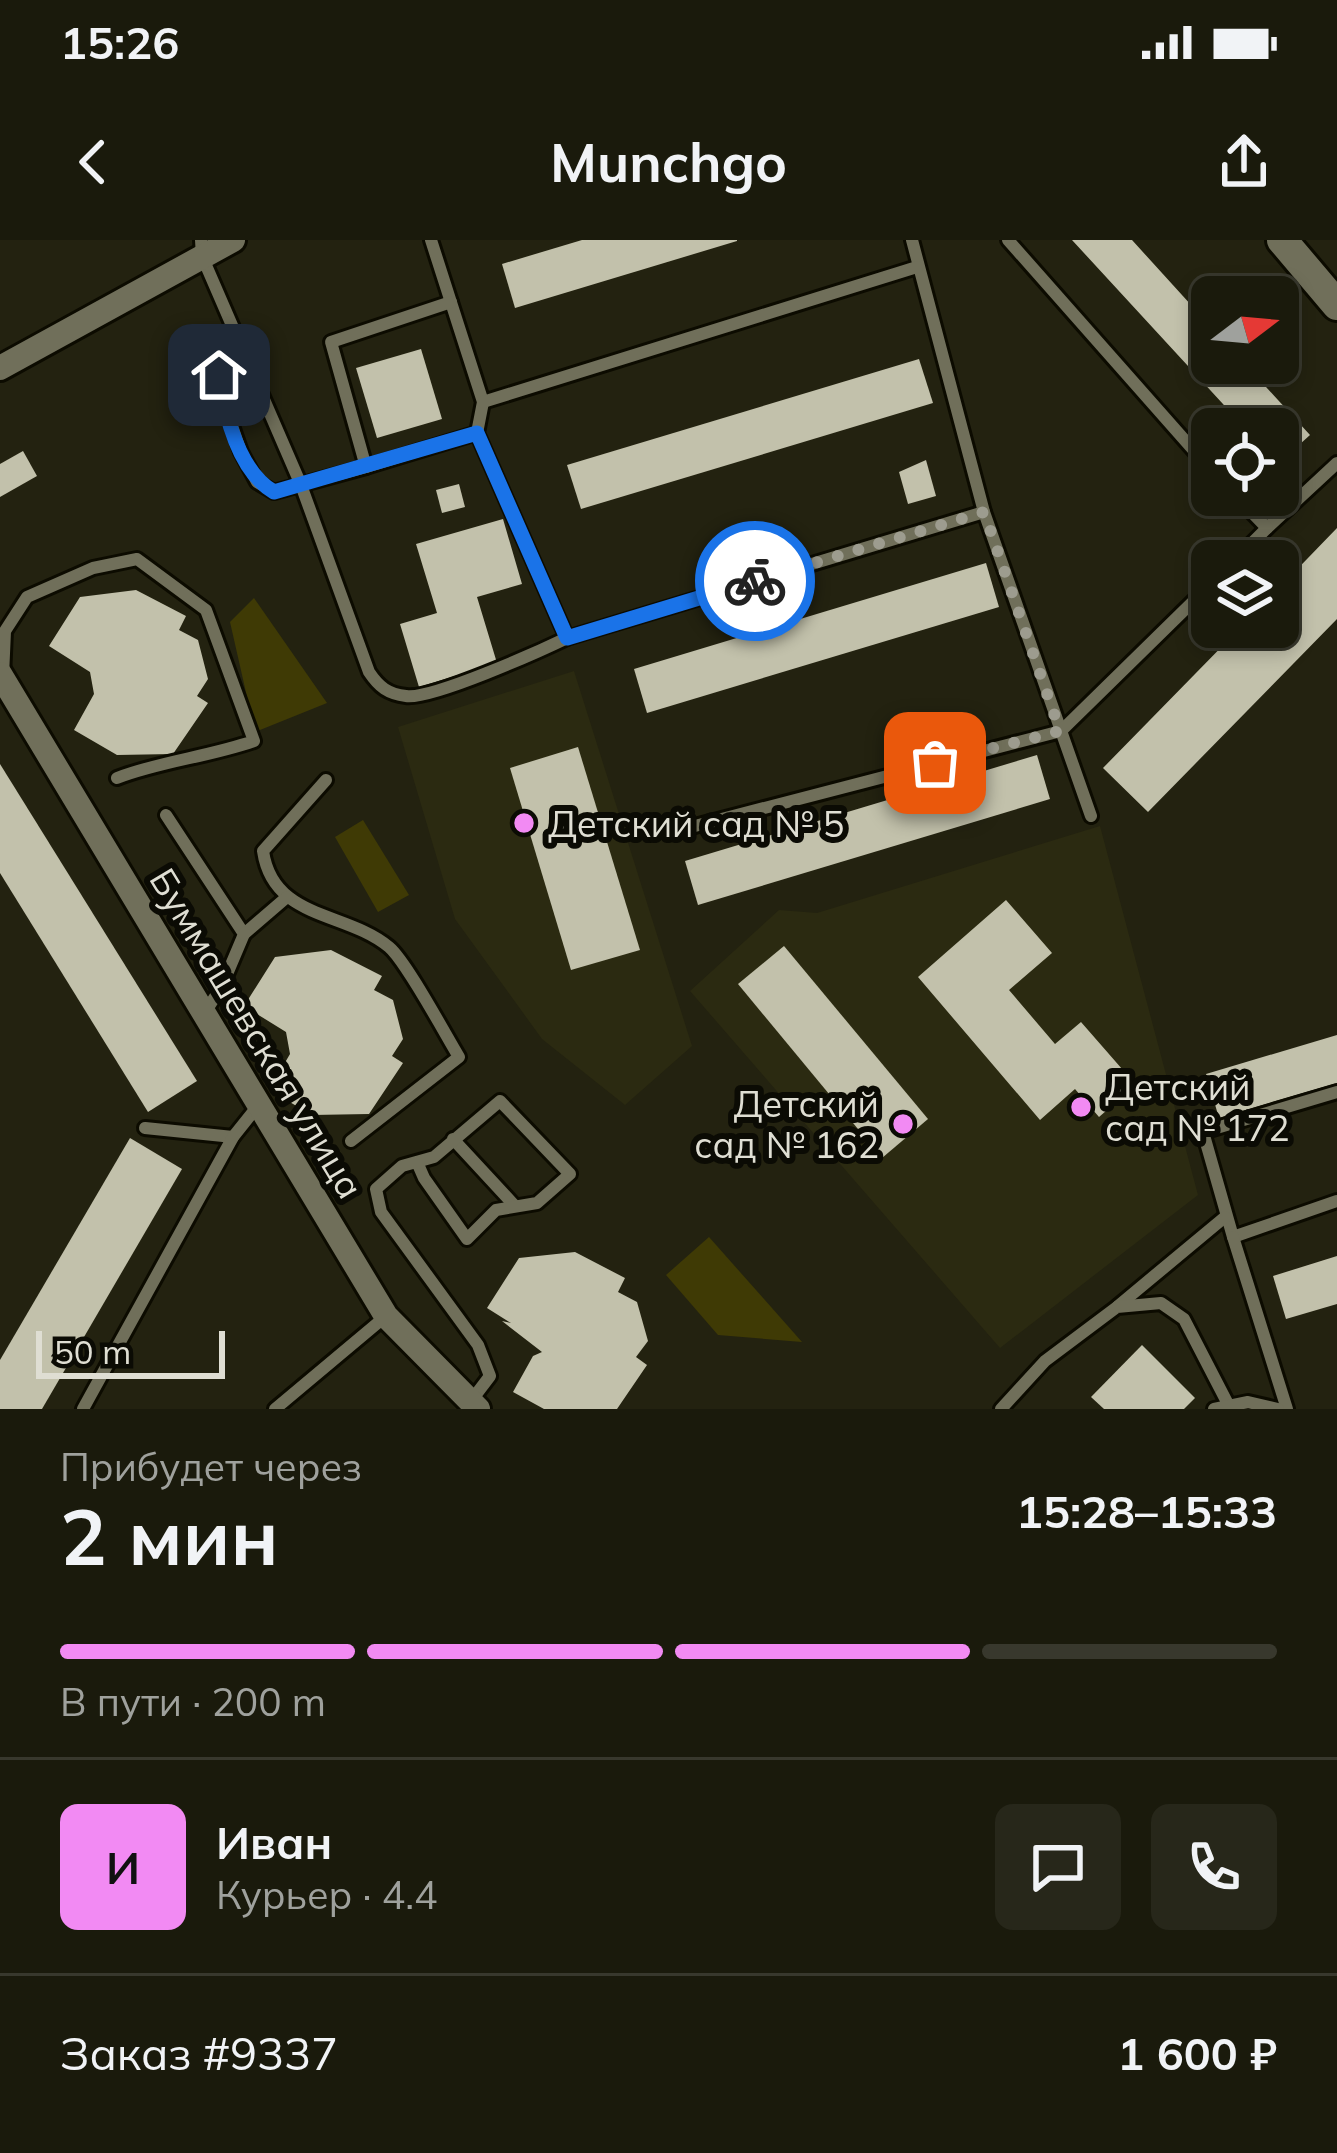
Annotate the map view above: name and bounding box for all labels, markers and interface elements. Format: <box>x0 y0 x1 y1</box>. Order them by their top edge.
text: 15:26 <box>60 14 179 70</box>
text: Munchgo <box>550 128 787 196</box>
icon: back <box>60 129 126 195</box>
icon: share <box>1211 129 1277 195</box>
north arrow <box>1191 276 1299 384</box>
map controls <box>1191 276 1299 648</box>
pin <box>168 324 270 426</box>
icon: home <box>186 342 252 408</box>
button: locate <box>1191 408 1299 516</box>
courier <box>695 521 815 641</box>
button: layers <box>1191 540 1299 648</box>
icon: bike <box>722 548 788 614</box>
pin <box>884 712 986 814</box>
icon: bag <box>902 730 968 796</box>
place label: Детский сад № 5 <box>548 801 844 846</box>
marker: Детский сад № 5 <box>511 810 537 836</box>
street label: Буммашевская улица <box>141 860 373 1206</box>
place label: Детский сад № 172 <box>1105 1064 1290 1150</box>
place label: Детский сад № 162 <box>694 1081 879 1167</box>
marker: Детский сад № 172 <box>1068 1094 1094 1120</box>
marker: Детский сад № 162 <box>890 1111 916 1137</box>
scale bar <box>36 1325 225 1378</box>
text: 50 m <box>54 1331 131 1372</box>
text: Прибудет через <box>60 1442 362 1491</box>
text: 15:28–15:33 <box>1016 1483 1277 1539</box>
text: 2 мин <box>60 1487 279 1585</box>
text: В пути · 200 m <box>60 1677 326 1726</box>
button: chat <box>995 1804 1121 1930</box>
button: phone <box>1151 1804 1277 1930</box>
text: Иван <box>216 1814 332 1870</box>
text: И <box>106 1839 140 1895</box>
text: Курьер · 4.4 <box>216 1870 437 1919</box>
text: Заказ #9337 <box>60 2025 338 2081</box>
text: 1 600 ₽ <box>1117 2025 1277 2081</box>

